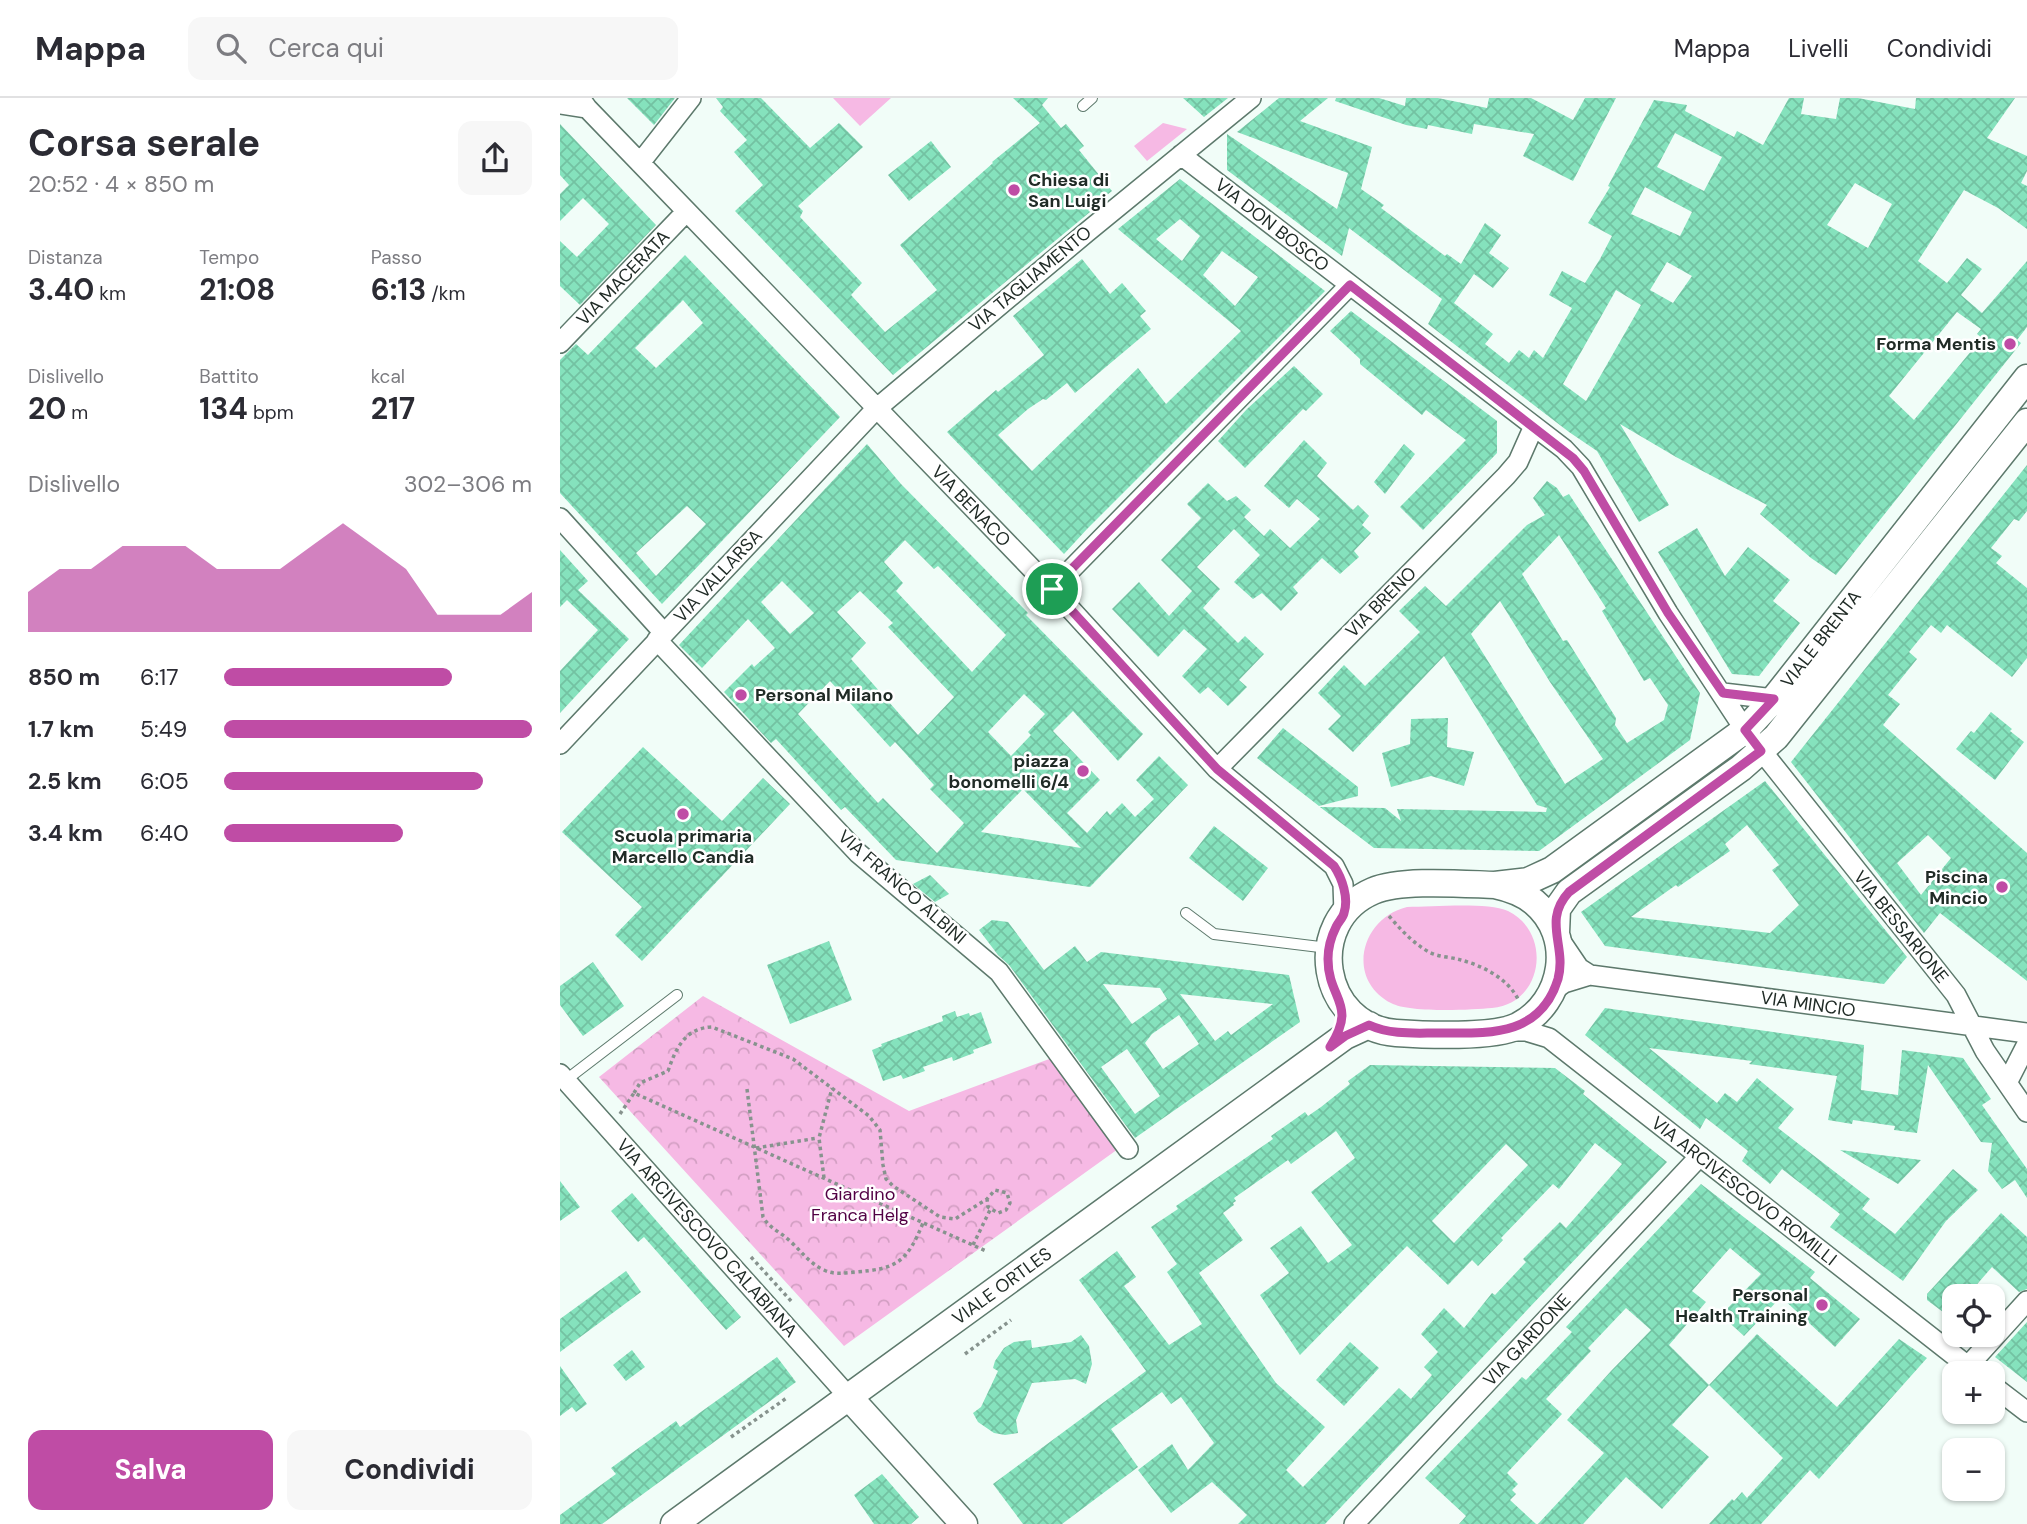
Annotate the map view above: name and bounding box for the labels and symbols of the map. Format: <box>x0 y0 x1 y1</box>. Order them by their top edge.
place label: Chiesa di San Luigi <box>1028 168 1109 213</box>
street label: VIA DON BOSCO <box>1210 173 1334 277</box>
marker: Chiesa di San Luigi <box>1006 182 1022 198</box>
street label: VIA TAGLIAMENTO <box>964 220 1096 337</box>
street label: VIA MACERATA <box>571 225 675 331</box>
place label: Forma Mentis <box>1876 332 1996 356</box>
marker: Forma Mentis <box>2002 336 2018 352</box>
street label: VIA BENACO <box>926 460 1016 552</box>
street label: VIA VALLARSA <box>669 524 767 628</box>
pin <box>1022 559 1082 619</box>
street label: VIA BRENO <box>1340 561 1422 643</box>
street label: VIALE BRENTA <box>1775 585 1867 693</box>
place label: Personal Milano <box>755 683 893 707</box>
marker: Personal Milano <box>733 687 749 703</box>
place label: piazza bonomelli 6/4 <box>949 749 1069 794</box>
marker: piazza bonomelli 6/4 <box>1075 763 1091 779</box>
marker: Scuola primaria Marcello Candia <box>675 806 691 822</box>
place label: Scuola primaria Marcello Candia <box>612 824 754 869</box>
street label: VIA FRANCO ALBINI <box>833 825 971 949</box>
place label: Piscina Mincio <box>1925 865 1988 910</box>
street label: VIA BESSARIONE <box>1848 866 1954 988</box>
marker: Piscina Mincio <box>1994 879 2010 895</box>
street label: VIA MINCIO <box>1759 985 1857 1023</box>
street label: VIA ARCIVESCOVO ROMILLI <box>1646 1111 1842 1271</box>
street label: VIA ARCIVESCOVO CALABIANA <box>611 1134 803 1342</box>
park label: Giardino Franca Helg <box>811 1182 909 1227</box>
street label: VIALE ORTLES <box>947 1242 1057 1330</box>
place label: Personal Health Training <box>1675 1283 1808 1328</box>
street label: VIA GARDONE <box>1478 1289 1576 1391</box>
marker: Personal Health Training <box>1814 1297 1830 1313</box>

